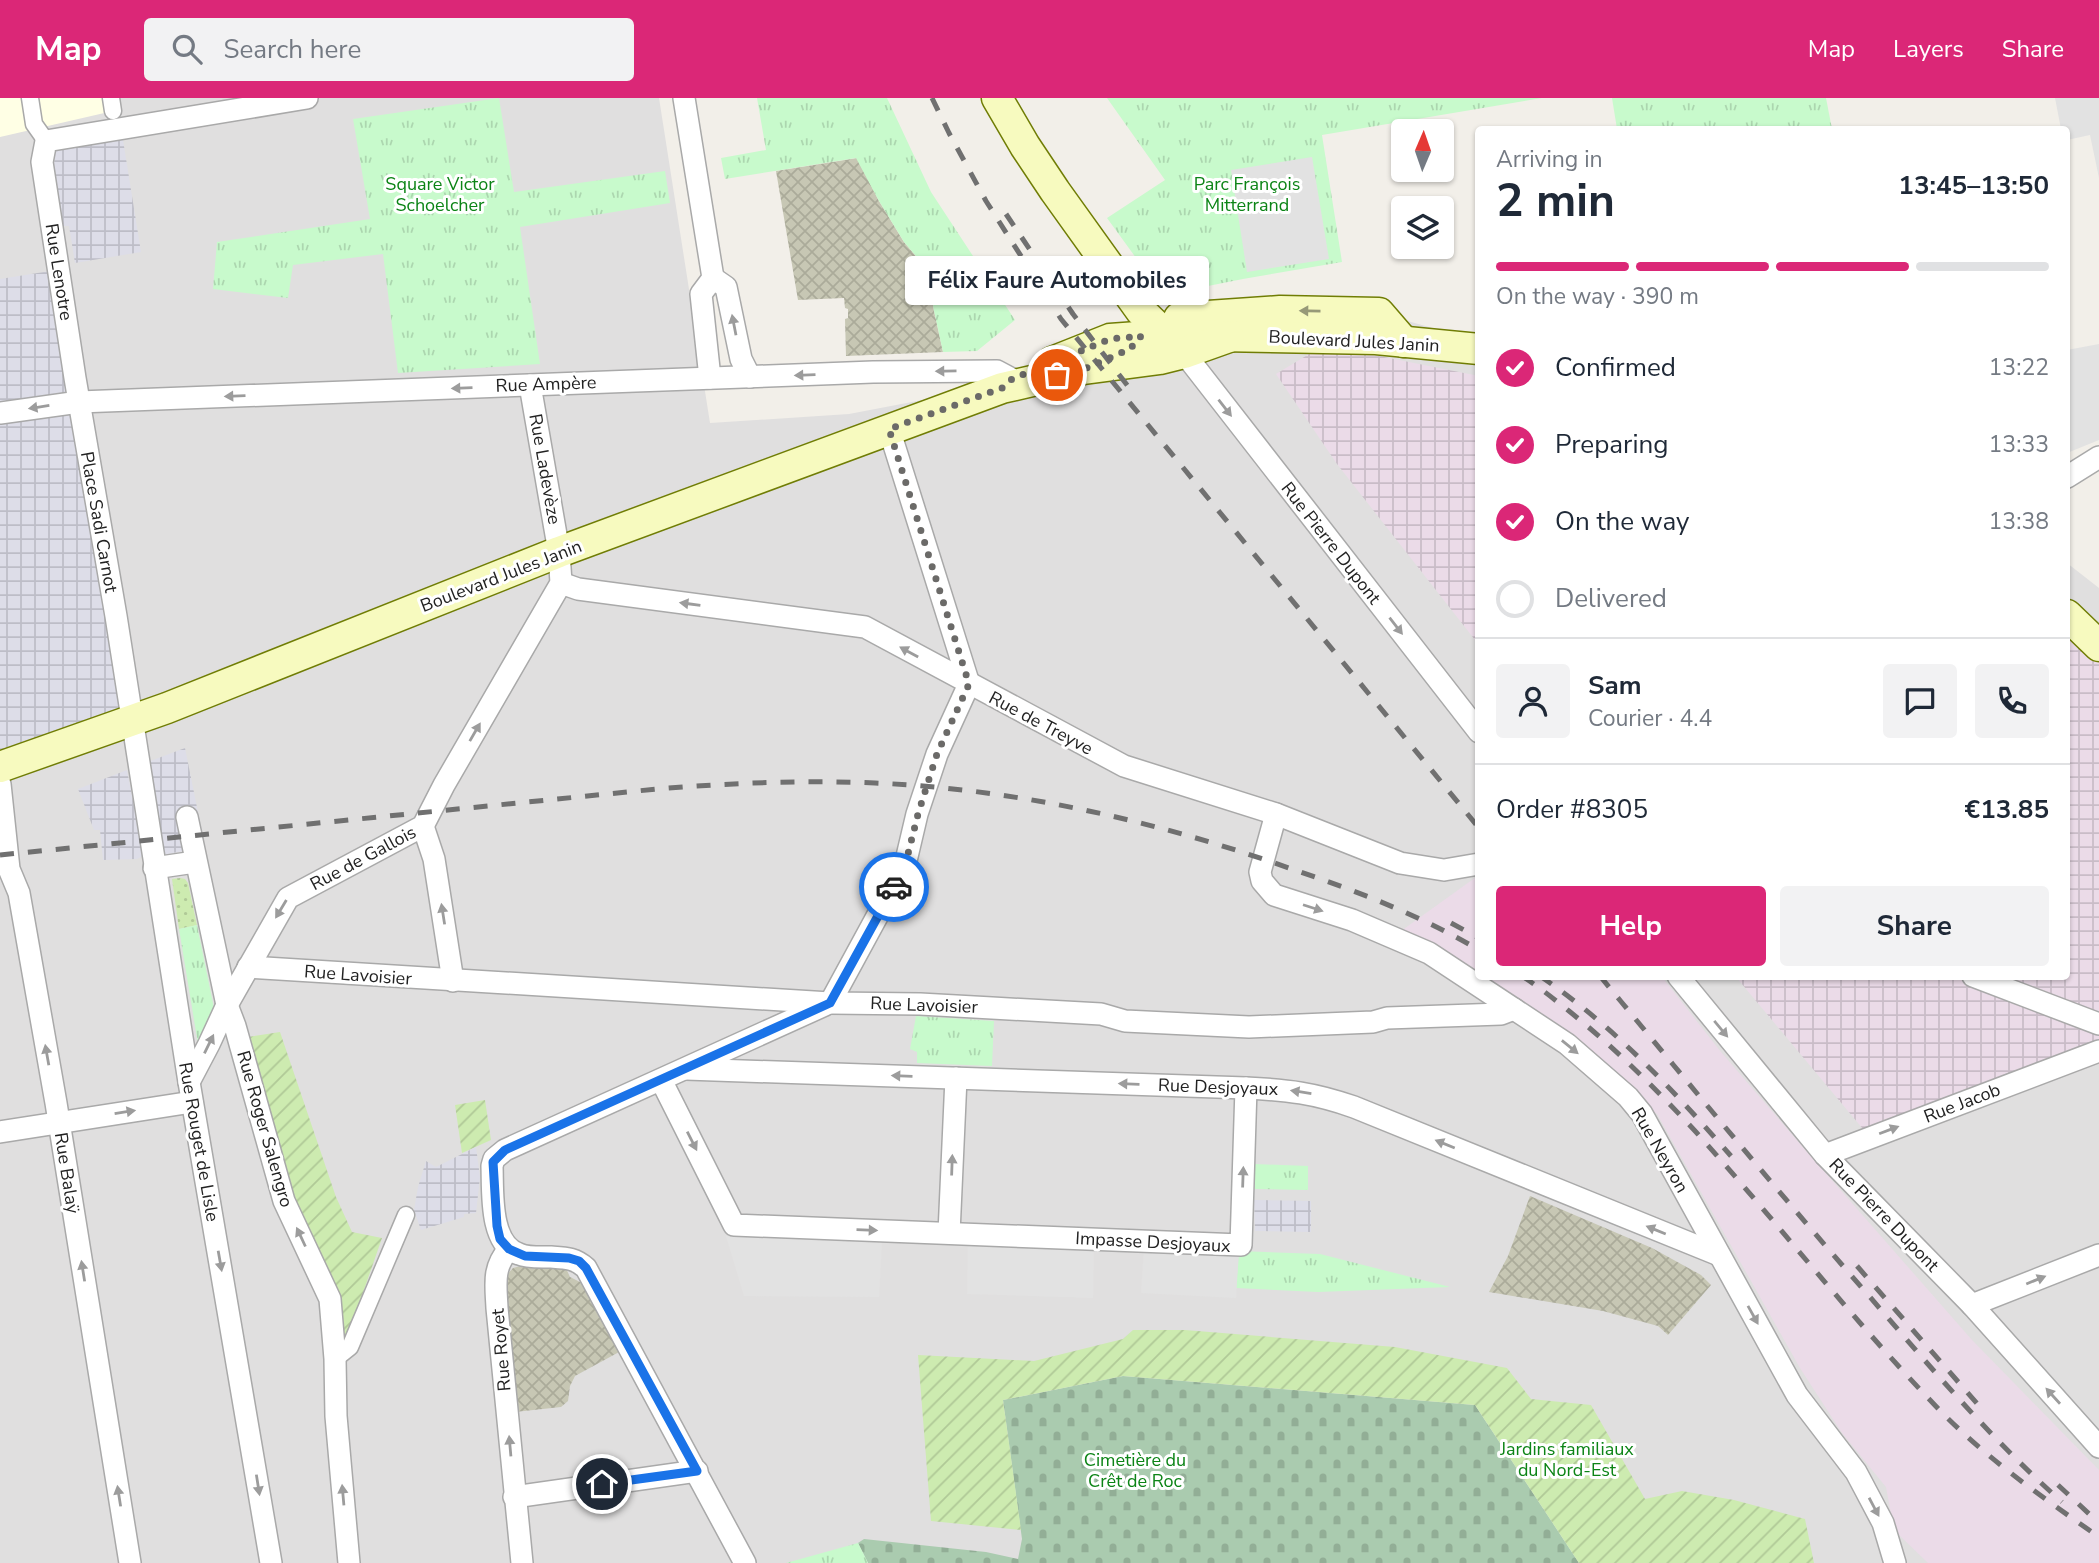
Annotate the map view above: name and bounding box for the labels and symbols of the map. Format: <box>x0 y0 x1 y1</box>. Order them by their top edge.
north arrow <box>1391 119 1454 182</box>
park label: Square Victor Schoelcher <box>385 172 495 217</box>
park label: Parc François Mitterrand <box>1194 172 1300 217</box>
street label: Rue Lenotre <box>39 222 79 322</box>
callout: Félix Faure Automobiles <box>905 256 1209 305</box>
one-way arrow <box>1299 306 1321 317</box>
one-way arrow <box>728 314 739 336</box>
street label: Boulevard Jules Janin <box>1268 325 1440 357</box>
pin <box>1027 345 1087 405</box>
one-way arrow <box>934 365 956 376</box>
one-way arrow <box>793 369 815 380</box>
street label: Rue Ampère <box>495 370 597 398</box>
one-way arrow <box>451 382 473 393</box>
one-way arrow <box>224 391 246 402</box>
one-way arrow <box>1218 398 1233 416</box>
one-way arrow <box>28 402 50 413</box>
street label: Rue Ladevèze <box>523 412 567 526</box>
street label: Place Sadi Carnot <box>75 450 123 595</box>
street label: Rue Pierre Dupont <box>1276 477 1387 610</box>
street label: Boulevard Jules Janin <box>417 534 585 618</box>
one-way arrow <box>679 598 701 609</box>
one-way arrow <box>1388 616 1403 634</box>
one-way arrow <box>900 646 919 658</box>
street label: Rue de Treyve <box>985 686 1097 760</box>
one-way arrow <box>469 723 481 742</box>
street label: Rue de Gallois <box>306 820 420 896</box>
courier <box>859 852 929 922</box>
one-way arrow <box>275 900 287 919</box>
one-way arrow <box>437 903 448 925</box>
one-way arrow <box>1302 903 1323 913</box>
street label: Rue Lavoisier <box>303 959 413 991</box>
street label: Rue Lavoisier <box>870 991 979 1019</box>
one-way arrow <box>1713 1020 1729 1038</box>
one-way arrow <box>203 1034 214 1054</box>
one-way arrow <box>1562 1039 1579 1054</box>
one-way arrow <box>41 1044 52 1066</box>
street label: Rue Roger Salengro <box>231 1048 299 1210</box>
street label: Rue Rouget de Lisle <box>173 1060 225 1224</box>
one-way arrow <box>891 1071 913 1082</box>
street label: Rue Desjoyaux <box>1158 1073 1279 1101</box>
street label: Rue Jacob <box>1920 1077 2004 1129</box>
one-way arrow <box>1118 1078 1140 1090</box>
one-way arrow <box>1290 1086 1312 1097</box>
street label: Rue Neyron <box>1626 1103 1694 1197</box>
one-way arrow <box>115 1106 137 1117</box>
one-way arrow <box>1879 1125 1900 1136</box>
street label: Rue Balaÿ <box>49 1131 85 1216</box>
one-way arrow <box>686 1131 697 1151</box>
one-way arrow <box>1435 1138 1456 1149</box>
street label: Rue Pierre Dupont <box>1824 1153 1945 1277</box>
one-way arrow <box>947 1154 958 1176</box>
one-way arrow <box>1238 1166 1249 1188</box>
one-way arrow <box>857 1224 879 1235</box>
one-way arrow <box>1645 1224 1666 1235</box>
street label: Impasse Desjoyaux <box>1075 1226 1232 1258</box>
one-way arrow <box>295 1227 307 1247</box>
one-way arrow <box>215 1250 226 1272</box>
one-way arrow <box>77 1260 88 1282</box>
one-way arrow <box>2025 1275 2046 1286</box>
one-way arrow <box>1747 1305 1759 1325</box>
street label: Rue Royet <box>485 1307 517 1392</box>
one-way arrow <box>2046 1388 2062 1405</box>
one-way arrow <box>504 1435 515 1457</box>
park label: Jardins familiaux du Nord-Est <box>1499 1437 1634 1482</box>
park label: Cimetière du Crêt de Roc <box>1084 1448 1186 1493</box>
pin <box>572 1454 632 1514</box>
one-way arrow <box>253 1474 264 1496</box>
one-way arrow <box>337 1484 348 1506</box>
one-way arrow <box>113 1485 124 1507</box>
one-way arrow <box>1868 1497 1880 1517</box>

